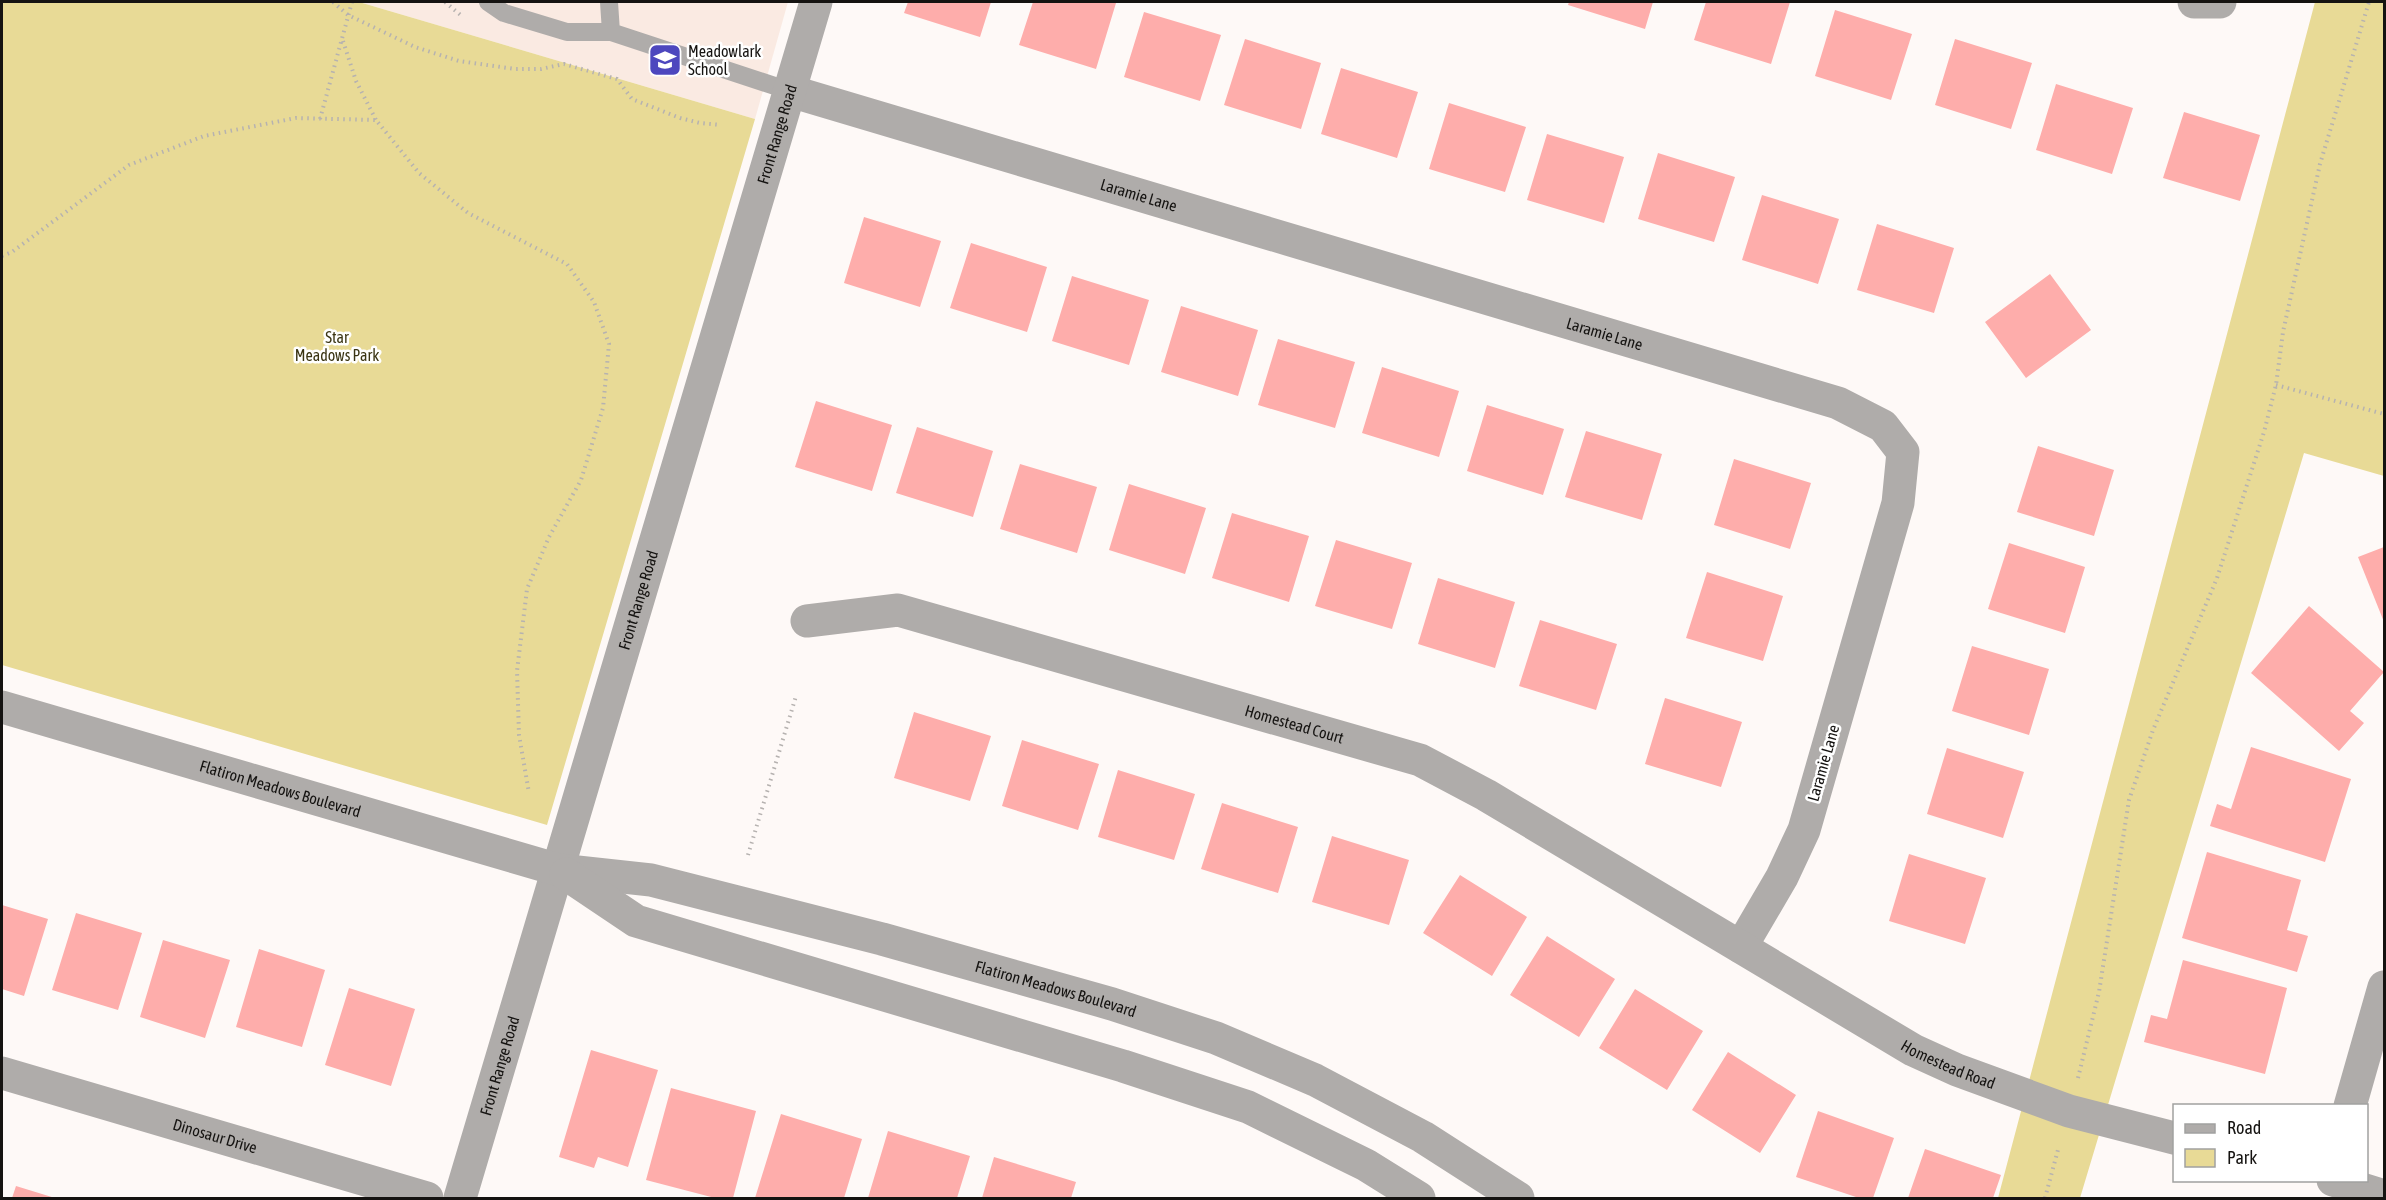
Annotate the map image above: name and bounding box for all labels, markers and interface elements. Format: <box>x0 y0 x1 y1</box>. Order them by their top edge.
school or university icon: Meadowlark School <box>647 42 683 78</box>
place label: Meadowlark School <box>688 42 761 78</box>
street label: Front Range Road <box>753 82 800 186</box>
street label: Laramie Lane <box>1098 175 1179 215</box>
street label: Laramie Lane <box>1564 314 1645 353</box>
park label: Star Meadows Park <box>295 328 379 364</box>
street label: Front Range Road <box>615 548 661 652</box>
street label: Homestead Court <box>1243 701 1346 747</box>
street label: Laramie Lane <box>1803 723 1843 803</box>
street label: Flatiron Meadows Boulevard <box>198 756 363 821</box>
street label: Flatiron Meadows Boulevard <box>973 957 1139 1020</box>
street label: Front Range Road <box>476 1014 523 1118</box>
street label: Homestead Road <box>1898 1036 1998 1092</box>
legend <box>2173 1104 2368 1182</box>
street label: Dinosaur Drive <box>171 1115 259 1157</box>
text: Road <box>2227 1117 2261 1138</box>
text: Park <box>2227 1147 2257 1168</box>

